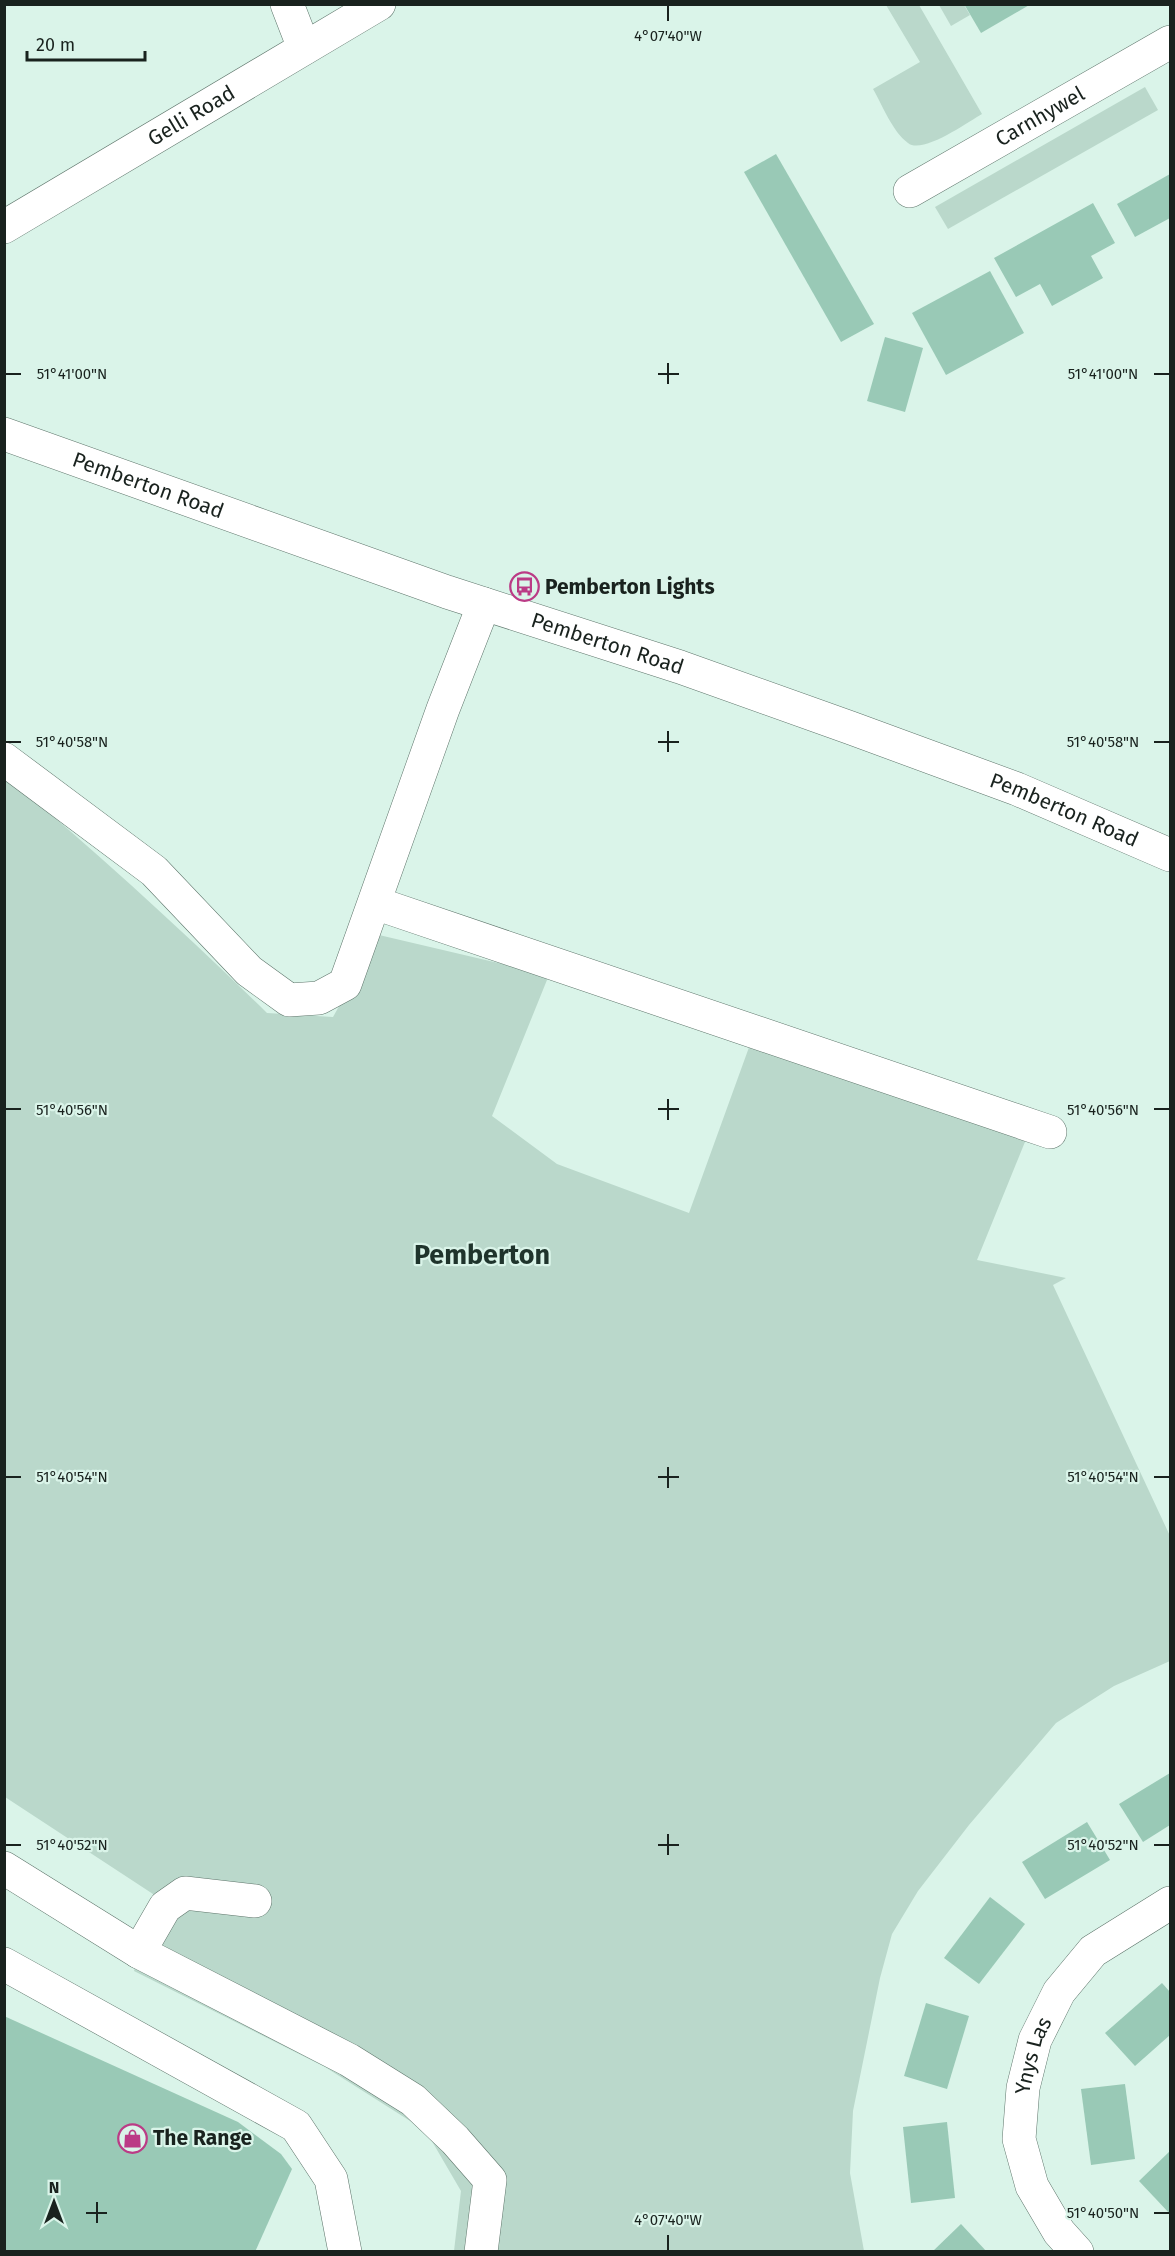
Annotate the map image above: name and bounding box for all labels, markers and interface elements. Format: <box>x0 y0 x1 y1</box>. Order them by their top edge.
scale bar <box>27 24 146 62</box>
text: 4°07'40"W <box>634 27 703 45</box>
text: 20 m <box>36 34 75 56</box>
street label: Gelli Road <box>143 80 240 152</box>
street label: Carnhywel <box>991 81 1089 152</box>
text: 51°41'00"N <box>37 365 107 383</box>
text: 51°41'00"N <box>1068 365 1138 383</box>
street label: Pemberton Road <box>69 446 227 524</box>
bus stop icon: Pemberton Lights <box>508 571 540 603</box>
place label: Pemberton Lights <box>545 574 715 600</box>
street label: Pemberton Road <box>528 607 687 680</box>
text: 51°40'58"N <box>36 733 108 751</box>
text: 51°40'58"N <box>1067 733 1139 751</box>
street label: Pemberton Road <box>986 767 1142 853</box>
text: 51°40'56"N <box>36 1101 108 1119</box>
text: 51°40'56"N <box>1067 1101 1139 1119</box>
district label: Pemberton <box>414 1239 550 1271</box>
text: 51°40'54"N <box>36 1468 108 1486</box>
text: 51°40'54"N <box>1067 1468 1139 1486</box>
text: 51°40'52"N <box>36 1836 108 1854</box>
text: 51°40'52"N <box>1067 1836 1139 1854</box>
street label: Ynys Las <box>1010 2012 1058 2095</box>
shop icon: The Range <box>116 2122 148 2154</box>
place label: The Range <box>153 2125 253 2151</box>
north arrow <box>24 2172 84 2232</box>
text: N <box>49 2178 59 2197</box>
text: 51°40'50"N <box>1067 2204 1139 2222</box>
text: 4°07'40"W <box>634 2211 703 2229</box>

